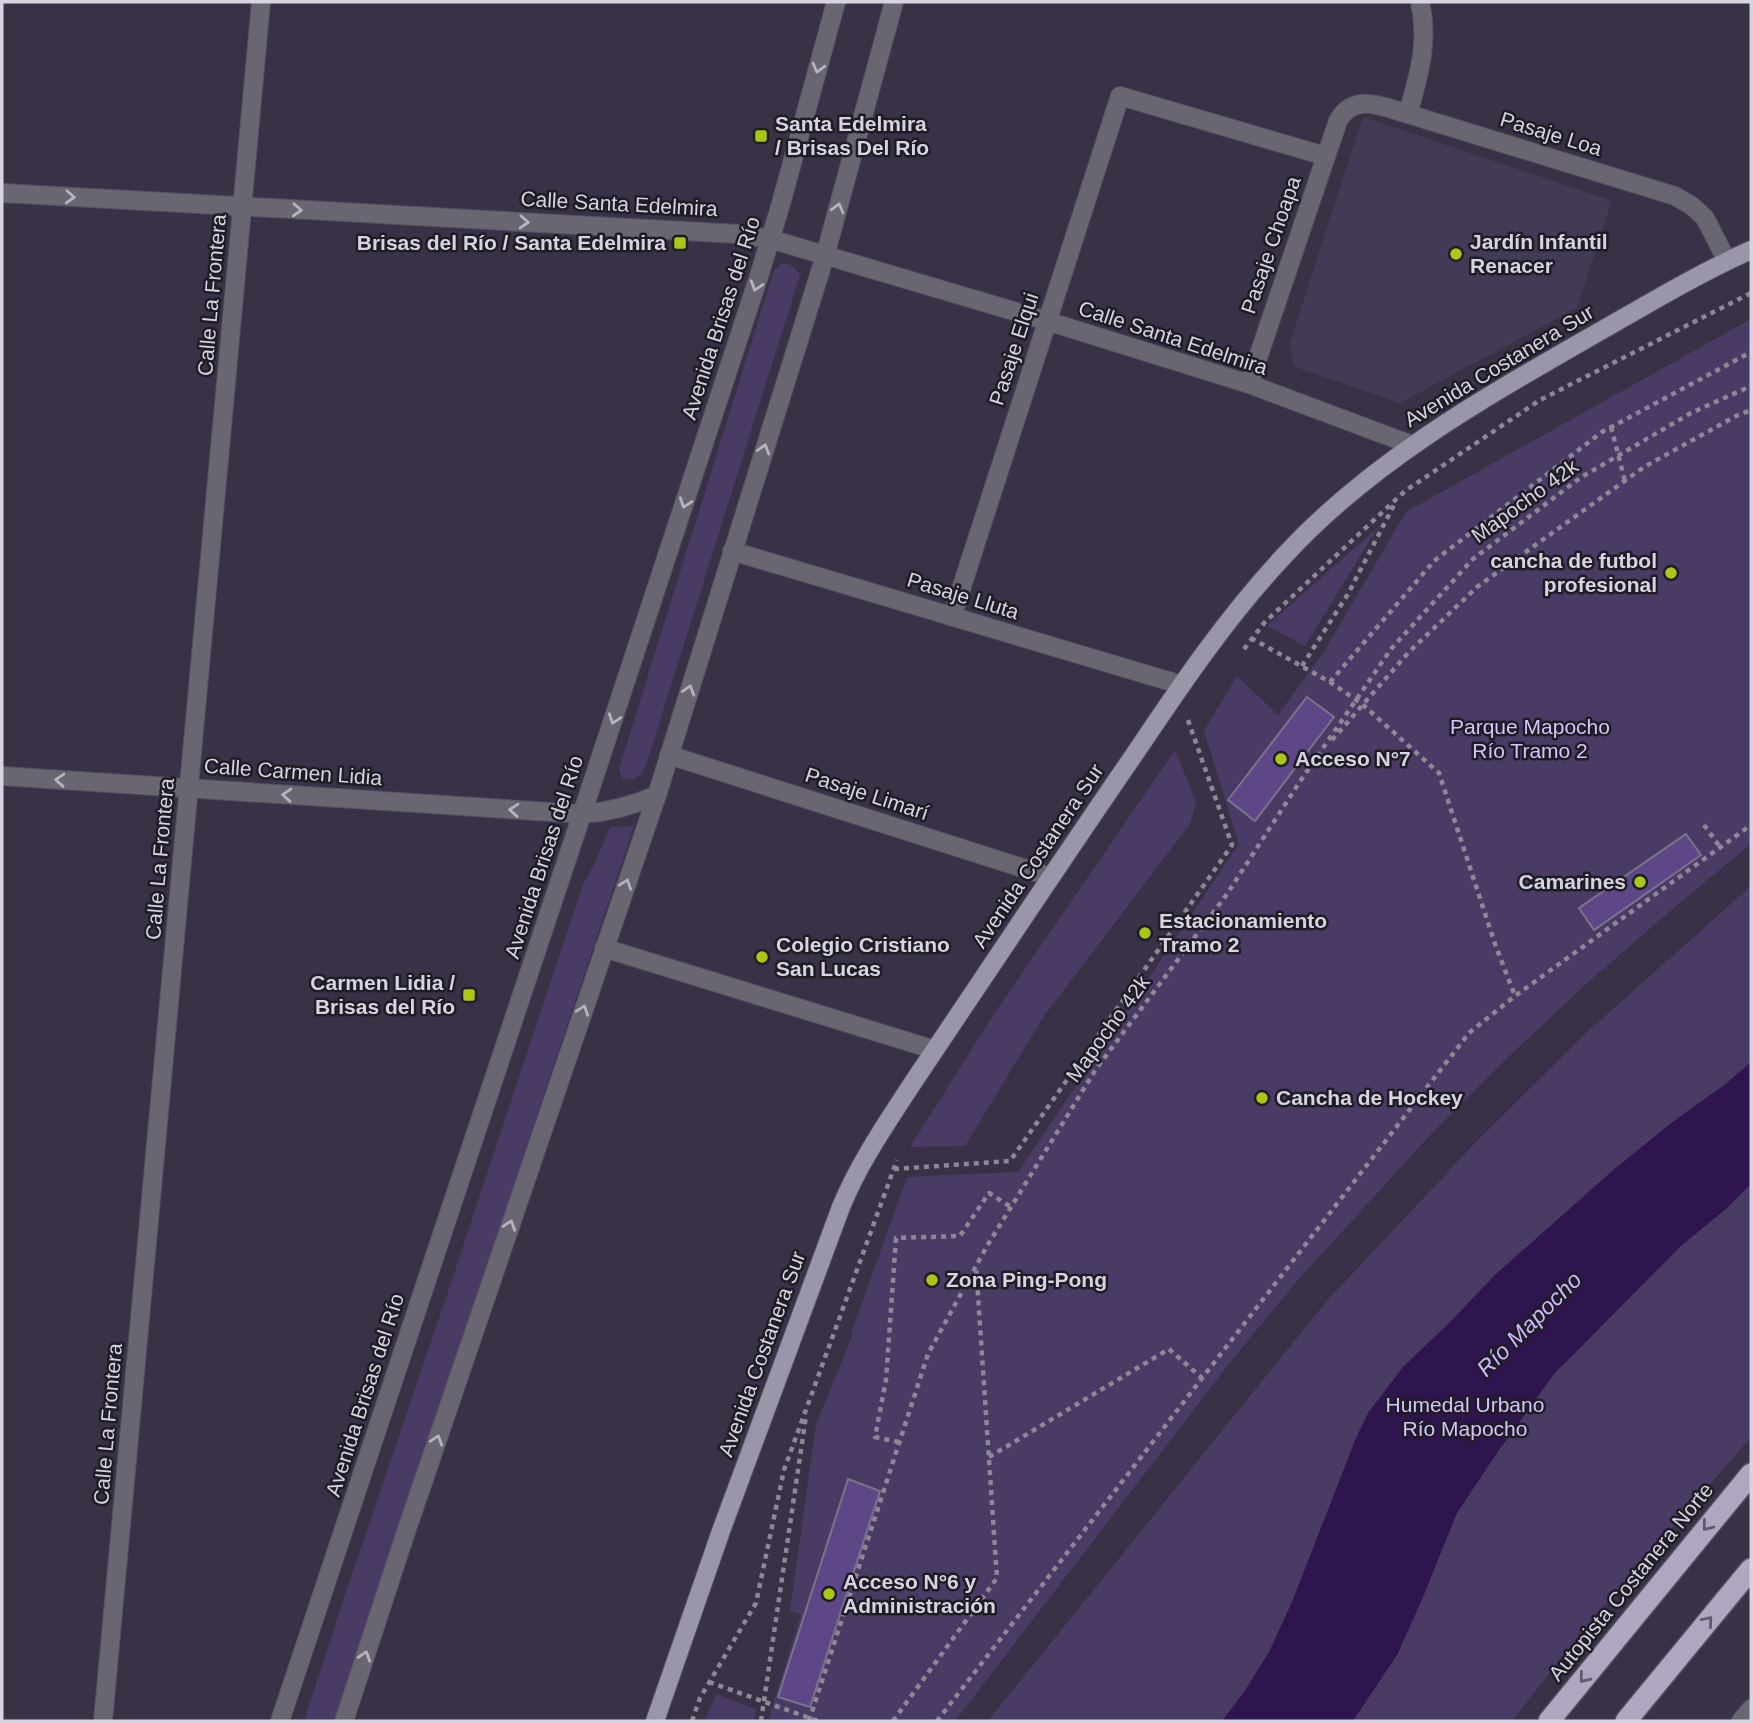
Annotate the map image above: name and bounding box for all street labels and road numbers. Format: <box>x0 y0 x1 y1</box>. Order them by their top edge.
street label: Pasaje Loa <box>1498 107 1605 160</box>
street label: Pasaje Choapa <box>1236 173 1305 316</box>
street label: Calle Santa Edelmira <box>520 187 718 220</box>
street label: Calle La Frontera <box>193 213 230 377</box>
street label: Avenida Brisas del Río <box>677 213 764 422</box>
street label: Pasaje Elqui <box>985 290 1043 408</box>
street label: Calle Santa Edelmira <box>1076 296 1271 379</box>
street label: Avenida Costanera Sur <box>1400 300 1598 431</box>
street label: Mapocho 42k <box>1467 454 1583 547</box>
street label: Pasaje Lluta <box>905 568 1022 624</box>
street label: Avenida Brisas del Río <box>500 752 587 961</box>
street label: Calle Carmen Lidia <box>203 754 383 789</box>
street label: Avenida Costanera Sur <box>967 759 1108 952</box>
street label: Pasaje Limarí <box>803 763 932 824</box>
street label: Calle La Frontera <box>141 777 178 941</box>
street label: Mapocho 42k <box>1061 971 1154 1086</box>
street label: Avenida Costanera Sur <box>714 1248 809 1460</box>
street label: Avenida Brisas del Río <box>321 1290 408 1499</box>
street label: Calle La Frontera <box>89 1342 126 1506</box>
street label: Autopista Costanera Norte <box>1544 1478 1717 1685</box>

